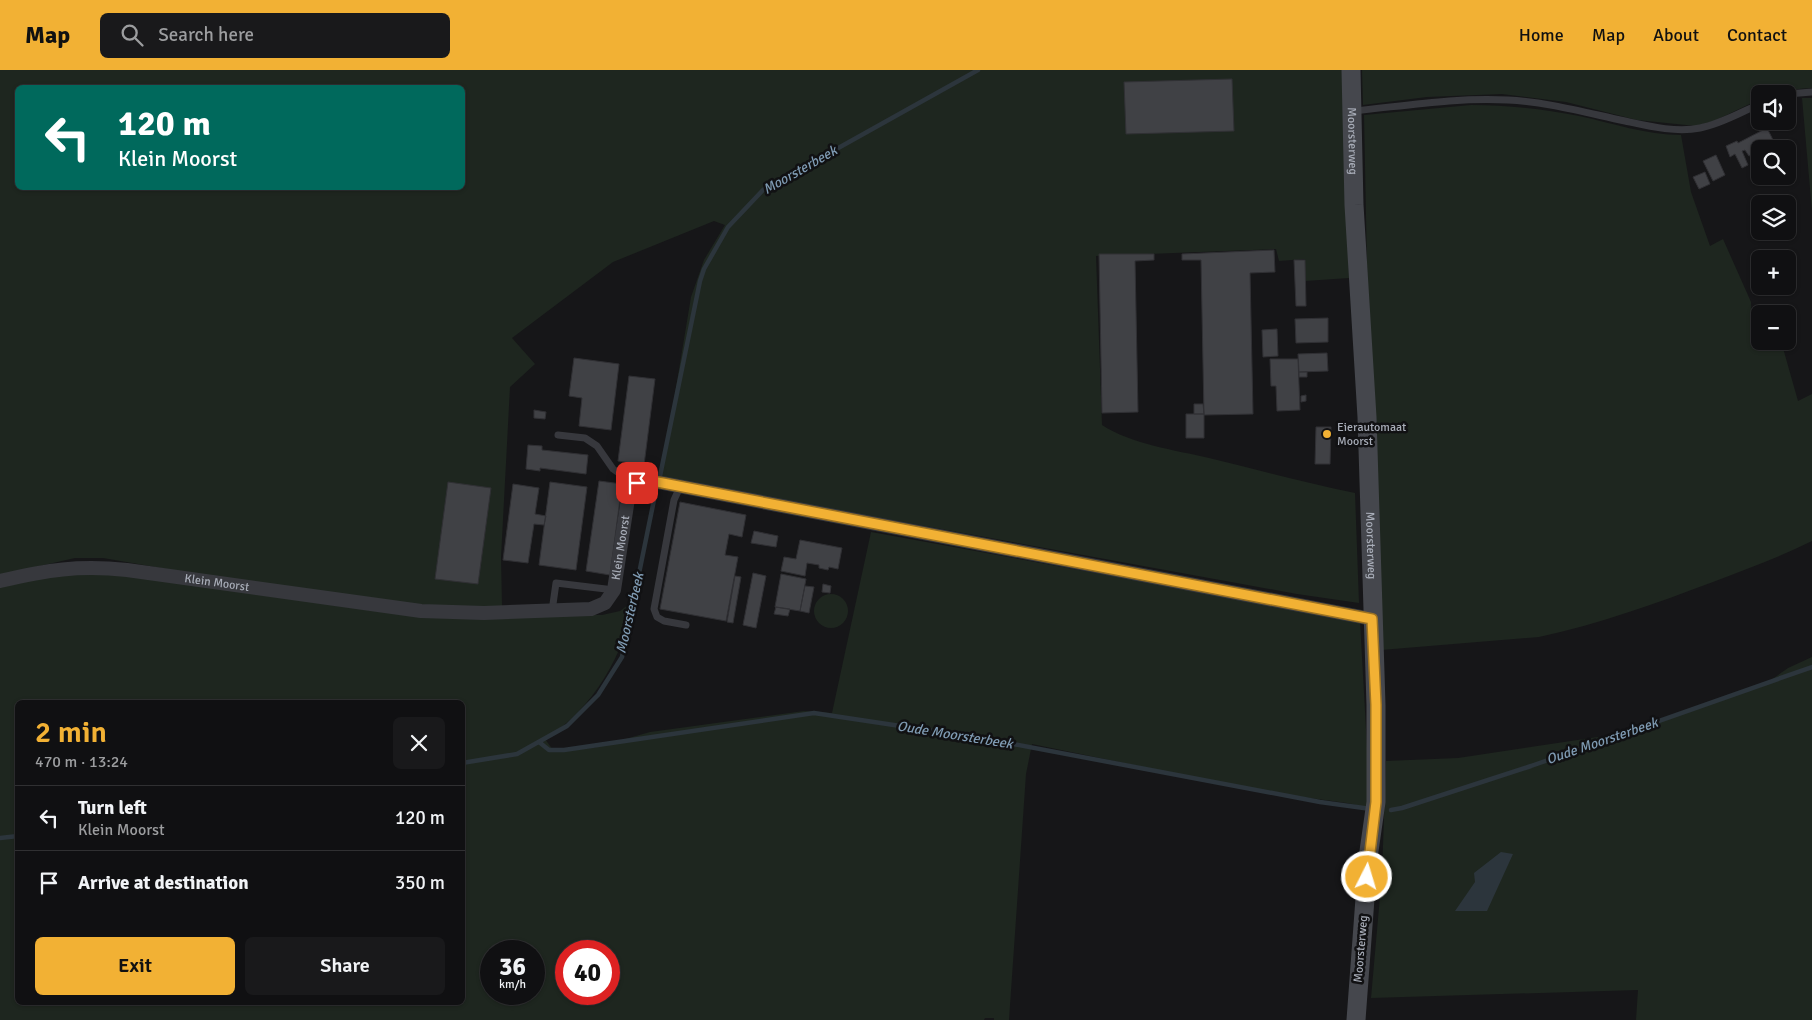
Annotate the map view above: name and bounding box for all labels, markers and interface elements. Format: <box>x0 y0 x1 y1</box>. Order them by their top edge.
search box <box>100 13 450 58</box>
text: Map <box>25 20 70 50</box>
icon: search <box>118 21 146 49</box>
text: Search here <box>158 23 254 47</box>
text: Home <box>1519 24 1564 46</box>
text: Map <box>1592 24 1625 46</box>
text: About <box>1653 24 1699 46</box>
text: Contact <box>1727 24 1787 46</box>
map controls <box>1751 85 1796 350</box>
button: sound <box>1751 85 1796 130</box>
text: 120 m <box>118 102 211 145</box>
icon: left <box>35 105 100 170</box>
street label: Moorsterweg <box>1344 107 1361 175</box>
button: search <box>1751 140 1796 185</box>
water label: Moorsterbeek <box>760 141 842 198</box>
text: Klein Moorst <box>118 145 237 172</box>
button: layers <box>1751 195 1796 240</box>
button: + <box>1751 250 1796 295</box>
button: − <box>1751 305 1796 350</box>
place label: Eierautomaat Moorst <box>1337 420 1406 449</box>
marker: Eierautomaat Moorst <box>1321 428 1333 440</box>
pin <box>616 462 658 504</box>
icon: arrive <box>623 469 651 497</box>
street label: Moorsterweg <box>1362 512 1380 580</box>
street label: Klein Moorst <box>608 514 633 581</box>
water label: Moorsterbeek <box>612 569 648 655</box>
street label: Klein Moorst <box>184 571 250 594</box>
water label: Oude Moorsterbeek <box>1544 713 1662 768</box>
text: 2 min <box>35 714 107 751</box>
button: close <box>393 717 445 769</box>
water label: Oude Moorsterbeek <box>896 717 1016 753</box>
text: 470 m · 13:24 <box>35 752 128 772</box>
text: Turn left <box>78 796 147 820</box>
icon: left <box>35 804 63 832</box>
text: 120 m <box>395 806 445 830</box>
text: Klein Moorst <box>78 820 165 840</box>
position arrow <box>1340 850 1392 902</box>
icon: arrive <box>35 869 63 897</box>
text: Arrive at destination <box>78 871 249 895</box>
text: 350 m <box>395 871 445 895</box>
street label: Moorsterweg <box>1351 915 1371 983</box>
button: Exit <box>35 937 235 995</box>
button: Share <box>245 937 445 995</box>
speed limit sign: 40 <box>555 940 620 1005</box>
text: 36 <box>499 951 526 982</box>
text: km/h <box>499 977 526 992</box>

